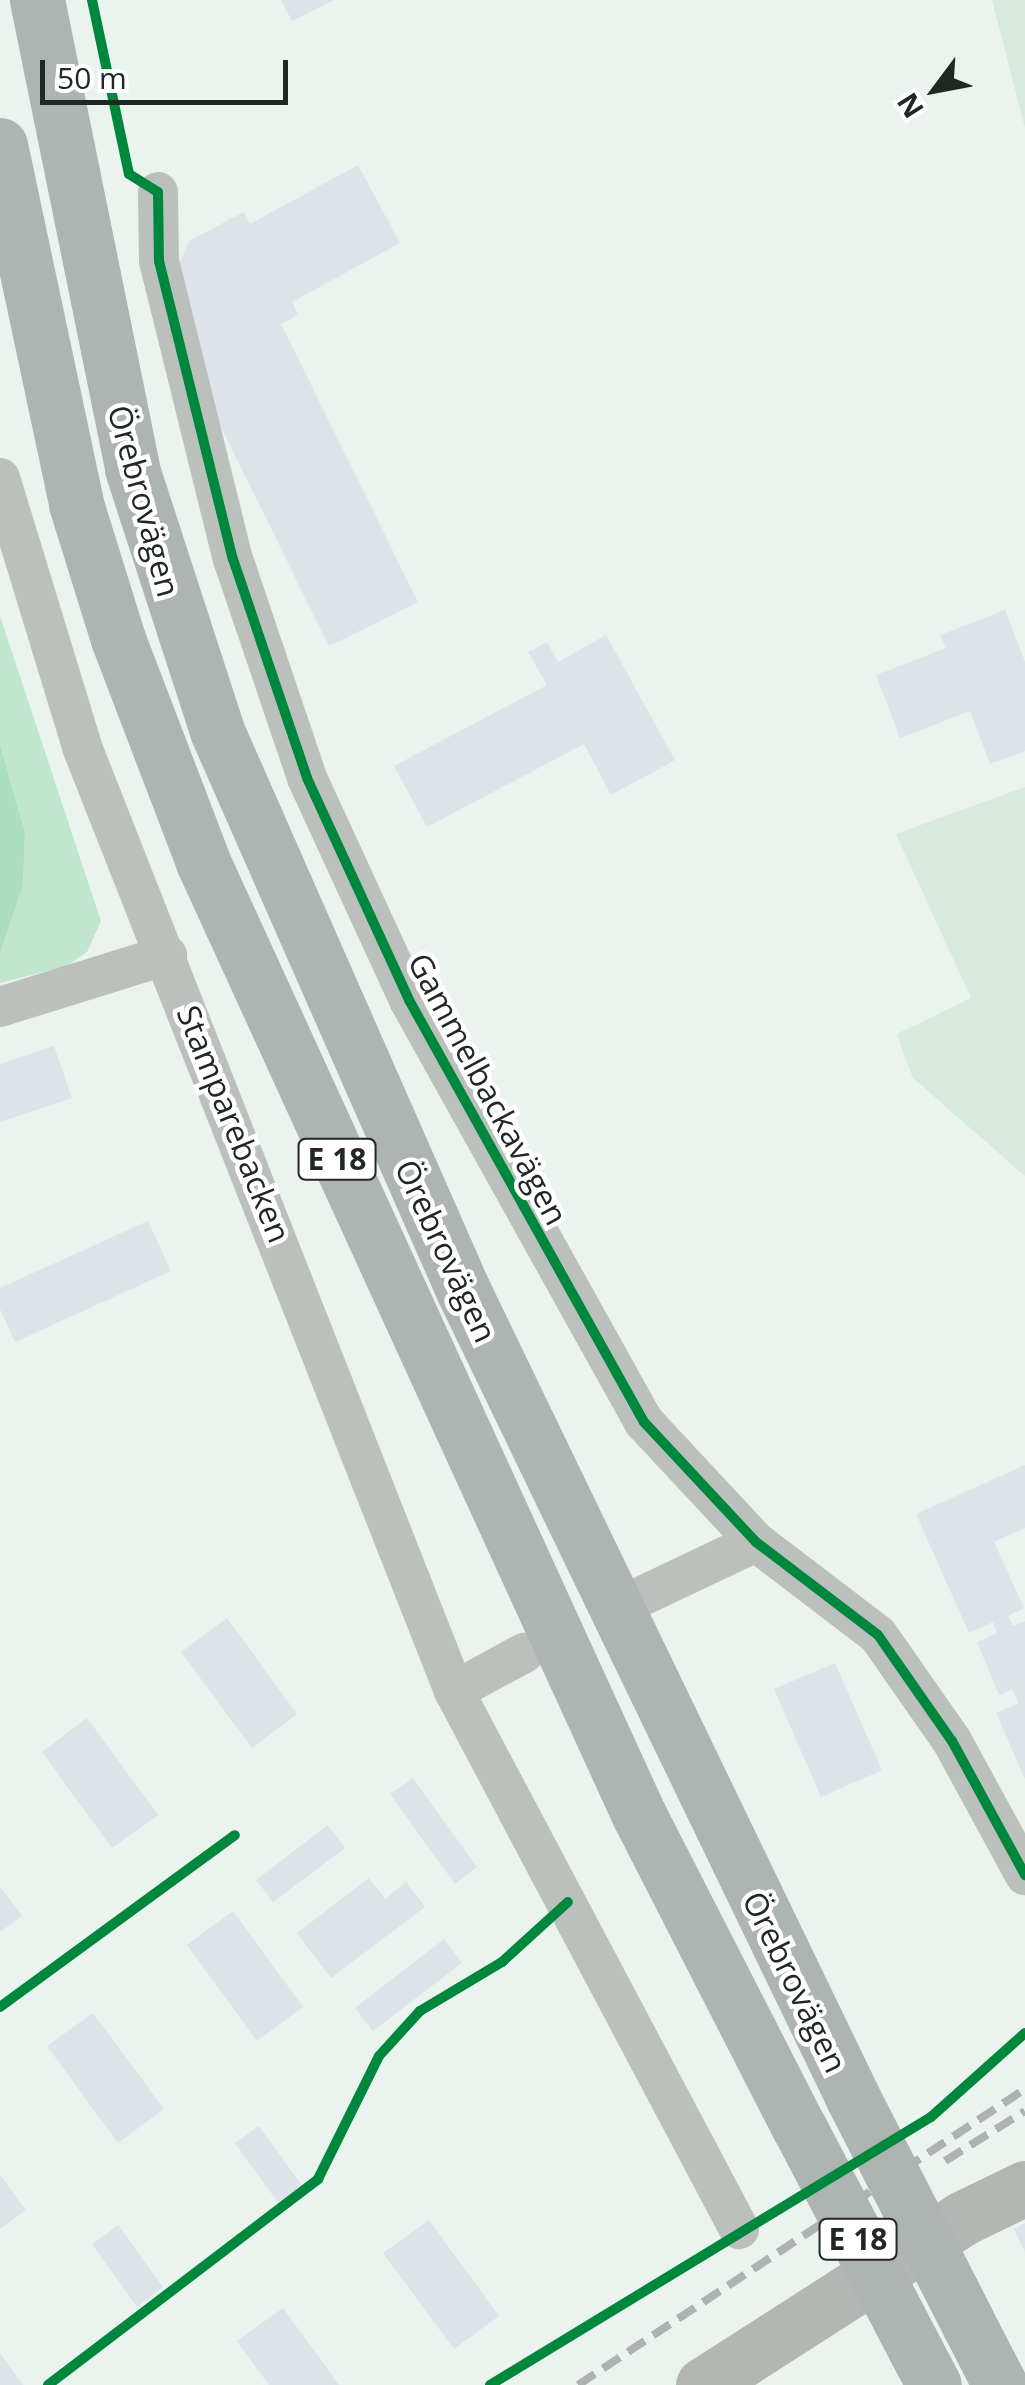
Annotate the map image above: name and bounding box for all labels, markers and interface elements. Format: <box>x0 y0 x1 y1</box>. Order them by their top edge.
scale bar <box>45 40 292 102</box>
north arrow <box>885 40 985 140</box>
text: 50 m <box>57 57 127 98</box>
text: N <box>887 86 932 126</box>
street label: Örebrovägen <box>100 401 188 601</box>
street label: Gammelbackavägen <box>400 947 576 1231</box>
street label: Stamparebacken <box>169 1000 299 1248</box>
road number: E 18 <box>297 1134 377 1184</box>
street label: Örebrovägen <box>387 1154 505 1348</box>
street label: Örebrovägen <box>735 1885 855 2079</box>
road number: E 18 <box>818 2214 898 2264</box>

